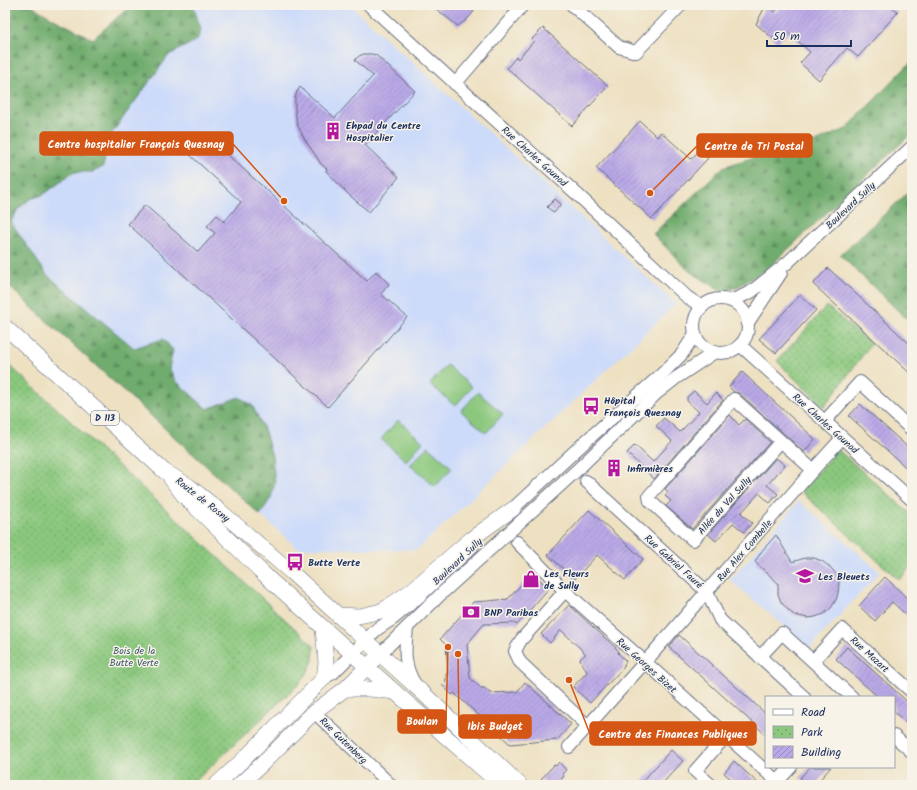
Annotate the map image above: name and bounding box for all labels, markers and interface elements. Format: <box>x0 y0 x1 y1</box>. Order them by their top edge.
scale bar <box>767 22 851 48</box>
text: 50 m <box>773 27 800 46</box>
place label: Ehpad du Centre Hospitalier <box>346 118 421 146</box>
building icon: Ehpad du Centre Hospitalier <box>323 121 343 141</box>
street label: Rue Charles Gounod <box>498 123 572 191</box>
callout: Centre hospitalier François Quesnay <box>40 132 233 155</box>
callout: Centre de Tri Postal <box>697 134 812 157</box>
text: Centre hospitalier François Quesnay <box>48 136 225 154</box>
text: Centre de Tri Postal <box>704 138 804 156</box>
street label: Boulevard Sully <box>822 178 880 233</box>
street label: Rue Charles Gounod <box>789 390 863 458</box>
place label: Hôpital François Quesnay <box>604 393 682 421</box>
bus stop icon: Hôpital François Quesnay <box>581 396 601 416</box>
road number: D 113 <box>91 411 119 425</box>
building icon: Infirmières <box>604 458 624 478</box>
place label: Infirmières <box>627 461 673 477</box>
street label: Route de Rosny <box>172 473 233 527</box>
street label: Allée du Val Sully <box>694 473 756 538</box>
street label: Rue Alex Combelle <box>713 516 777 585</box>
street label: Rue Gabriel Fauré <box>640 531 707 593</box>
street label: Boulevard Sully <box>429 534 487 589</box>
bus stop icon: Butte Verte <box>285 552 305 572</box>
place label: Butte Verte <box>308 555 360 571</box>
place label: Les Fleurs de Sully <box>544 566 589 594</box>
school or university icon: Les Bleuets <box>795 566 815 586</box>
shop icon: Les Fleurs de Sully <box>521 569 541 589</box>
place label: Les Bleuets <box>818 569 870 585</box>
bank icon: BNP Paribas <box>461 602 481 622</box>
place label: BNP Paribas <box>484 605 538 621</box>
street label: Rue Mozart <box>846 633 893 677</box>
street label: Rue Georges Bizet <box>612 634 680 697</box>
park label: Bois de la Butte Verte <box>110 643 159 671</box>
legend <box>765 696 895 768</box>
text: Road <box>801 703 826 722</box>
callout: Boulan <box>398 710 446 733</box>
text: Boulan <box>406 713 438 731</box>
street label: Rue Gutenberg <box>316 714 371 768</box>
callout: Ibis Budget <box>459 715 531 738</box>
text: Ibis Budget <box>467 718 524 736</box>
callout: Centre des Finances Publiques <box>590 722 756 745</box>
text: Park <box>801 723 823 742</box>
text: Centre des Finances Publiques <box>598 726 748 744</box>
text: Building <box>801 743 841 762</box>

